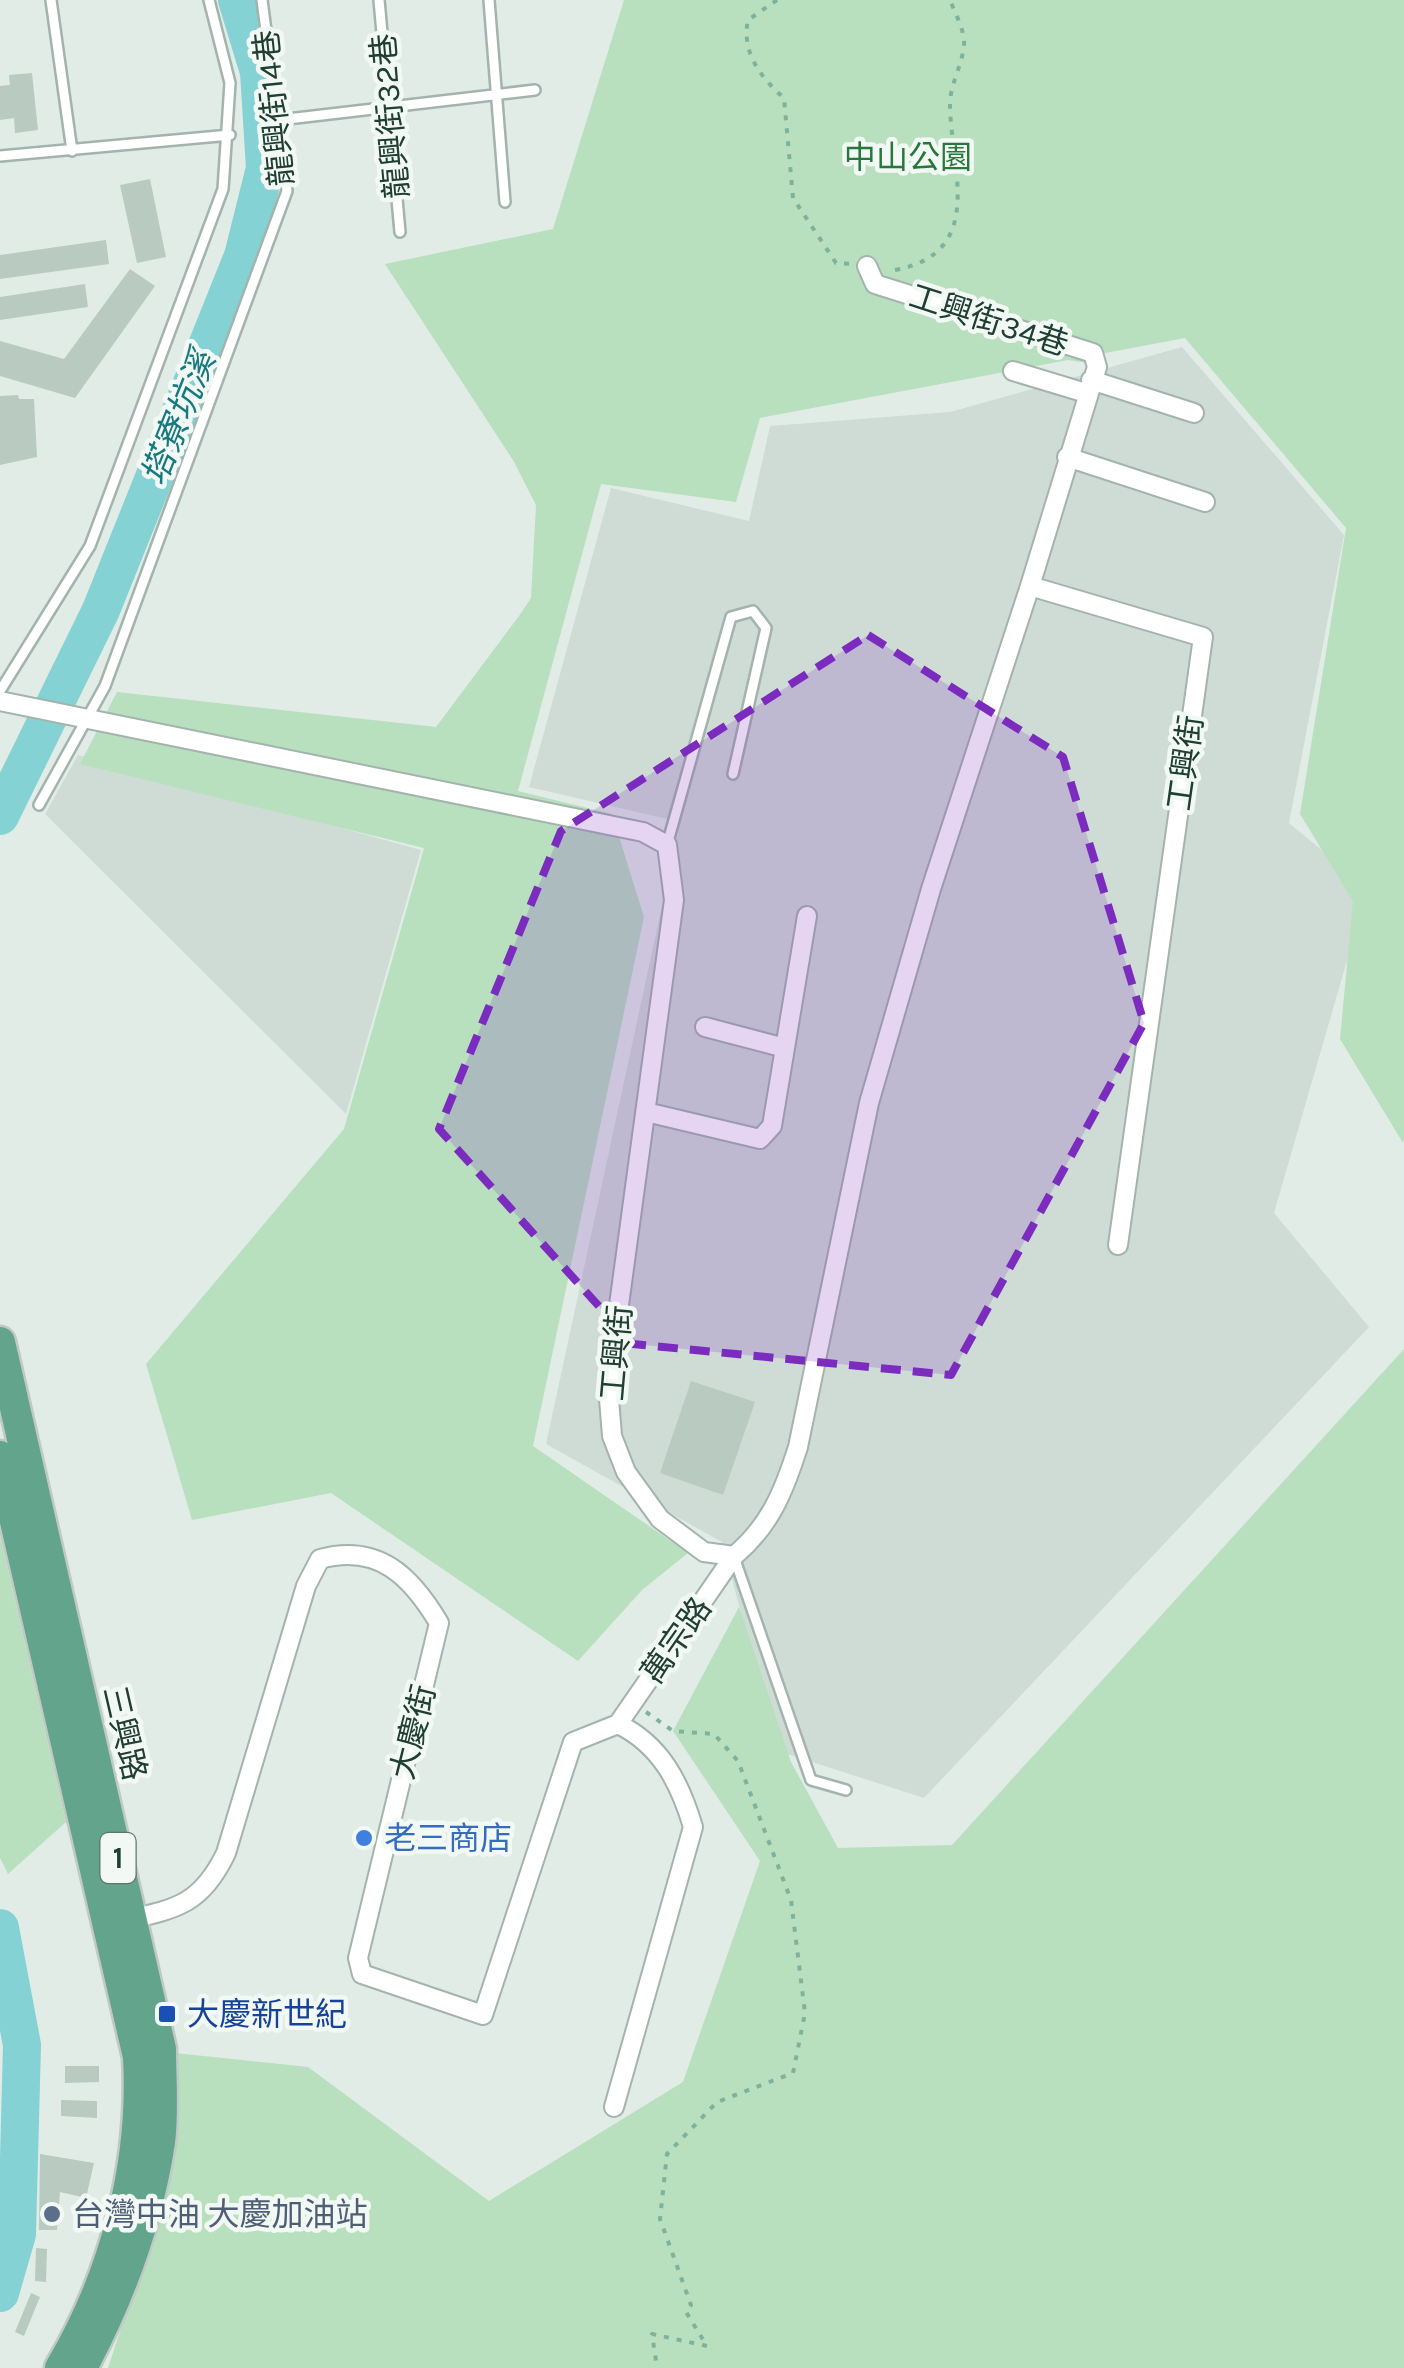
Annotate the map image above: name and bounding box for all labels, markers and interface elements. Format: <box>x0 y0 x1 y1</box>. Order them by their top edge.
street label: 龍興街14巷 <box>248 28 301 188</box>
street label: 龍興街32巷 <box>365 32 416 200</box>
park label: 中山公園 <box>844 139 972 176</box>
street label: 工興街34巷 <box>905 277 1073 364</box>
water label: 塔寮坑溪 <box>133 341 226 491</box>
street label: 工興街 <box>1160 713 1210 813</box>
street label: 工興街 <box>594 1304 639 1402</box>
street label: 萬宗路 <box>634 1590 719 1690</box>
street label: 大慶街 <box>384 1681 443 1783</box>
street label: 三興路 <box>96 1682 153 1784</box>
place label: 老三商店 <box>384 1820 512 1857</box>
marker: 老三商店 <box>353 1827 375 1849</box>
road number: 1 <box>100 1833 136 1883</box>
place label: 大慶新世紀 <box>187 1996 347 2033</box>
marker: 大慶新世紀 <box>156 2003 178 2025</box>
place label: 台灣中油 大慶加油站 <box>72 2196 368 2233</box>
marker: 台灣中油 大慶加油站 <box>41 2203 63 2225</box>

